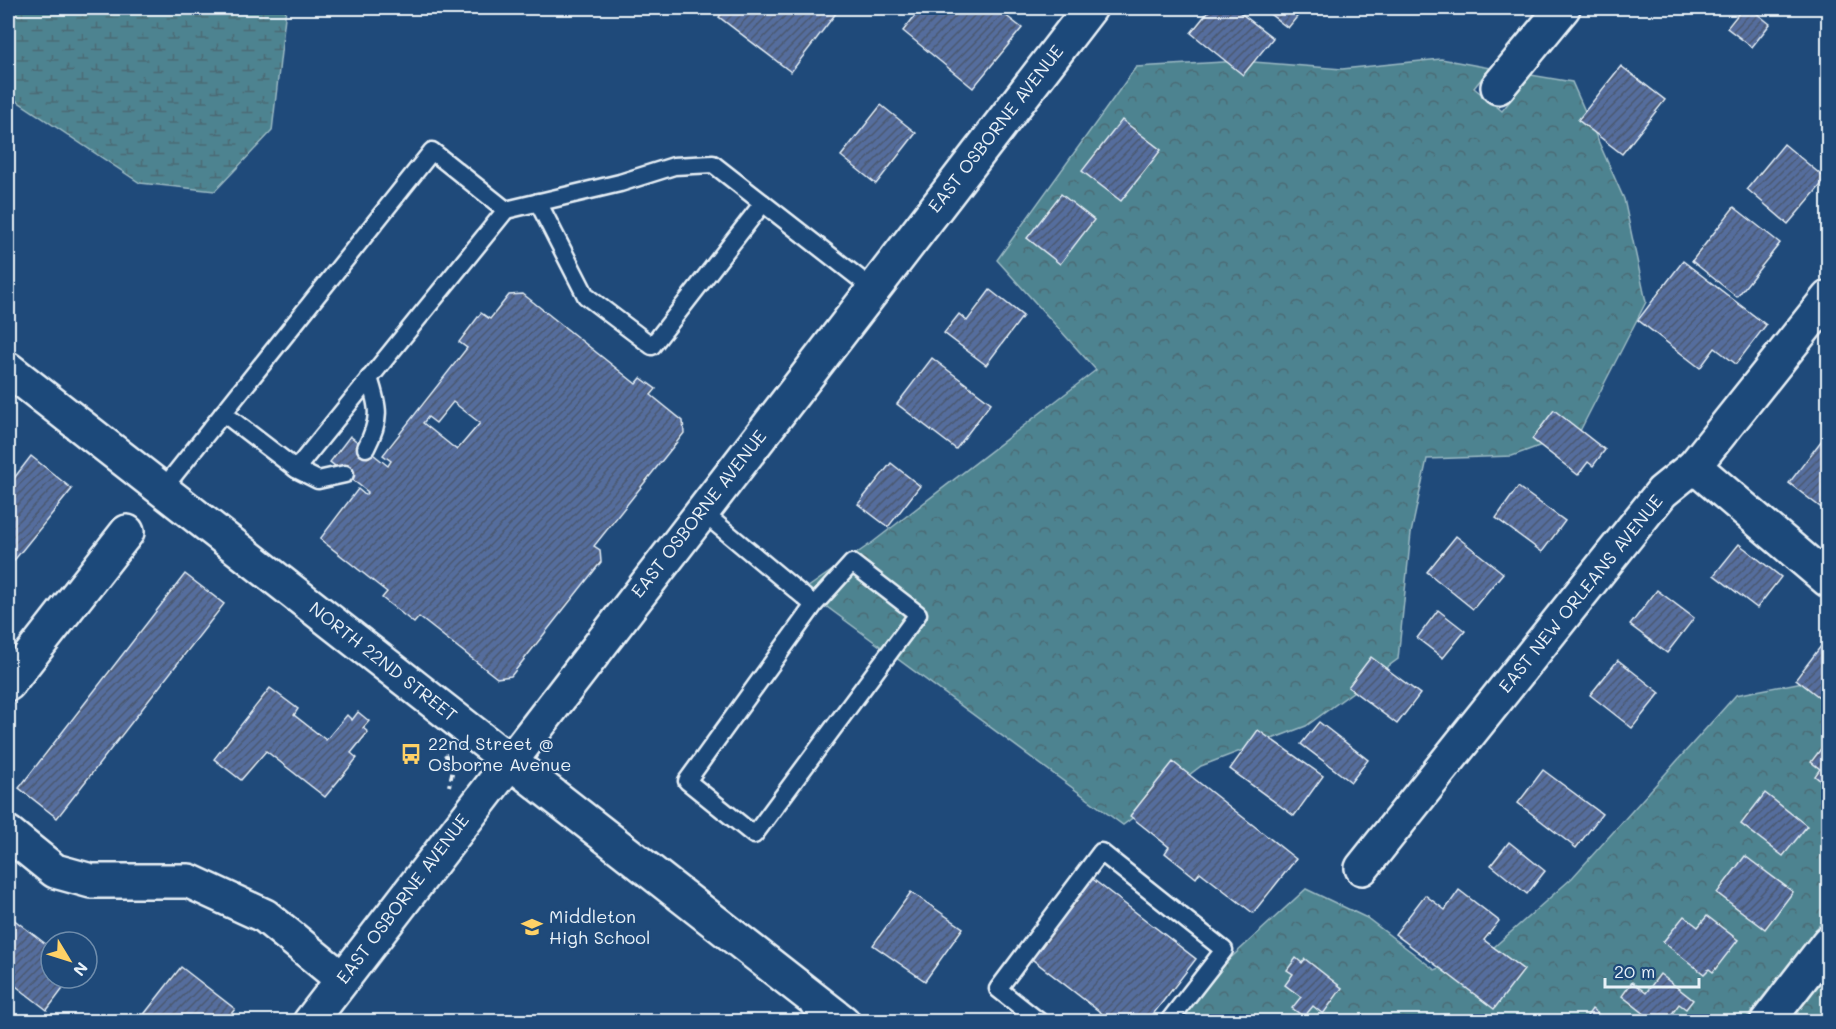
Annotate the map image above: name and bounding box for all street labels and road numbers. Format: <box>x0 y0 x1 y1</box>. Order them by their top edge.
street label: EAST OSBORNE AVENUE <box>922 40 1068 217</box>
street label: EAST OSBORNE AVENUE <box>625 425 771 602</box>
street label: EAST NEW ORLEANS AVENUE <box>1493 489 1668 697</box>
street label: NORTH 22ND STREET <box>305 596 463 727</box>
street label: EAST OSBORNE AVENUE <box>330 809 474 988</box>

